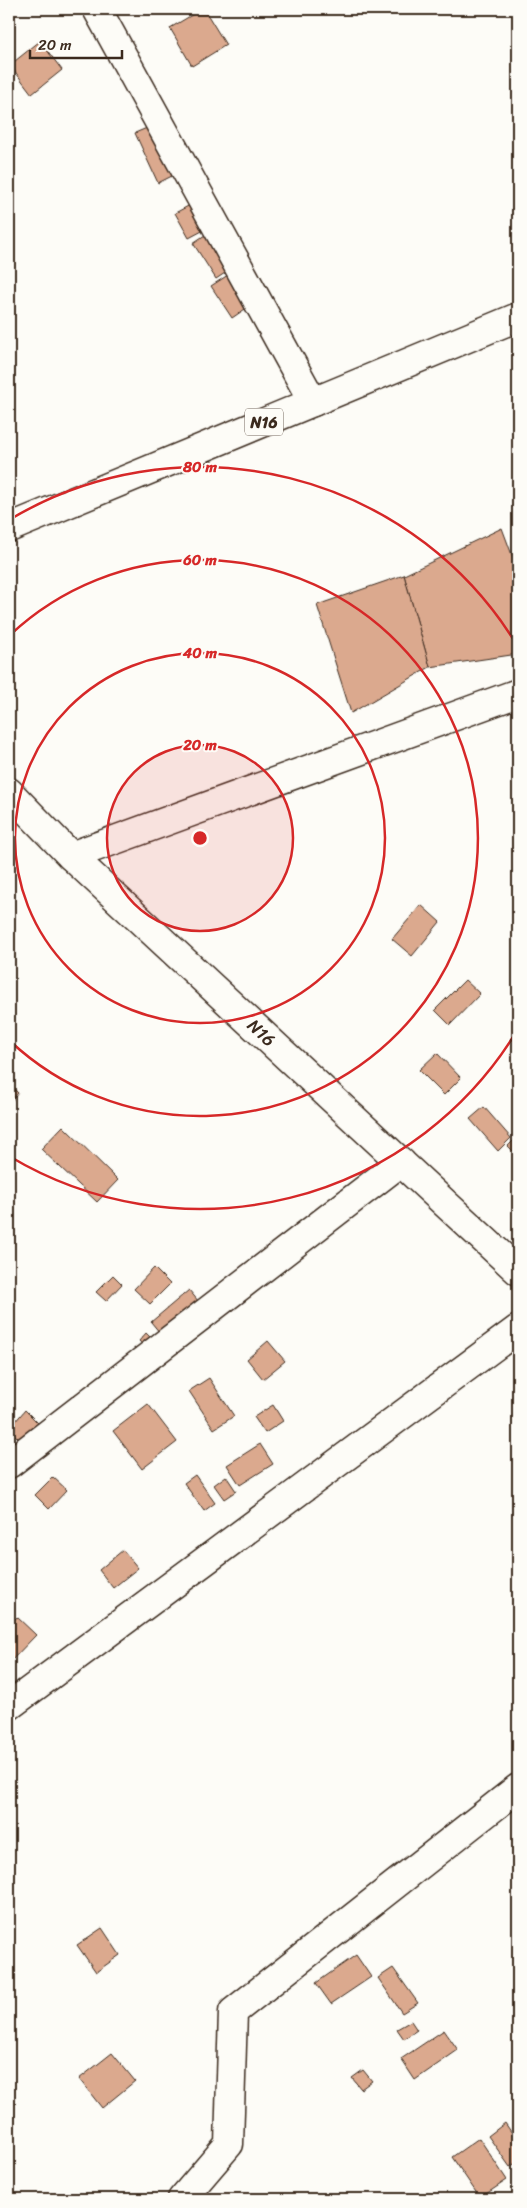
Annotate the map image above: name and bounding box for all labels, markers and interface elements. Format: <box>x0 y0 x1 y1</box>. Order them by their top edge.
scale bar <box>30 28 122 60</box>
text: 20 m <box>38 32 72 58</box>
road number: N16 <box>245 408 283 436</box>
text: 80 m <box>182 454 217 480</box>
text: 60 m <box>182 547 217 573</box>
text: 40 m <box>182 640 218 666</box>
text: 20 m <box>182 732 217 758</box>
centre of rings <box>191 829 209 847</box>
street label: N16 <box>239 1011 284 1055</box>

